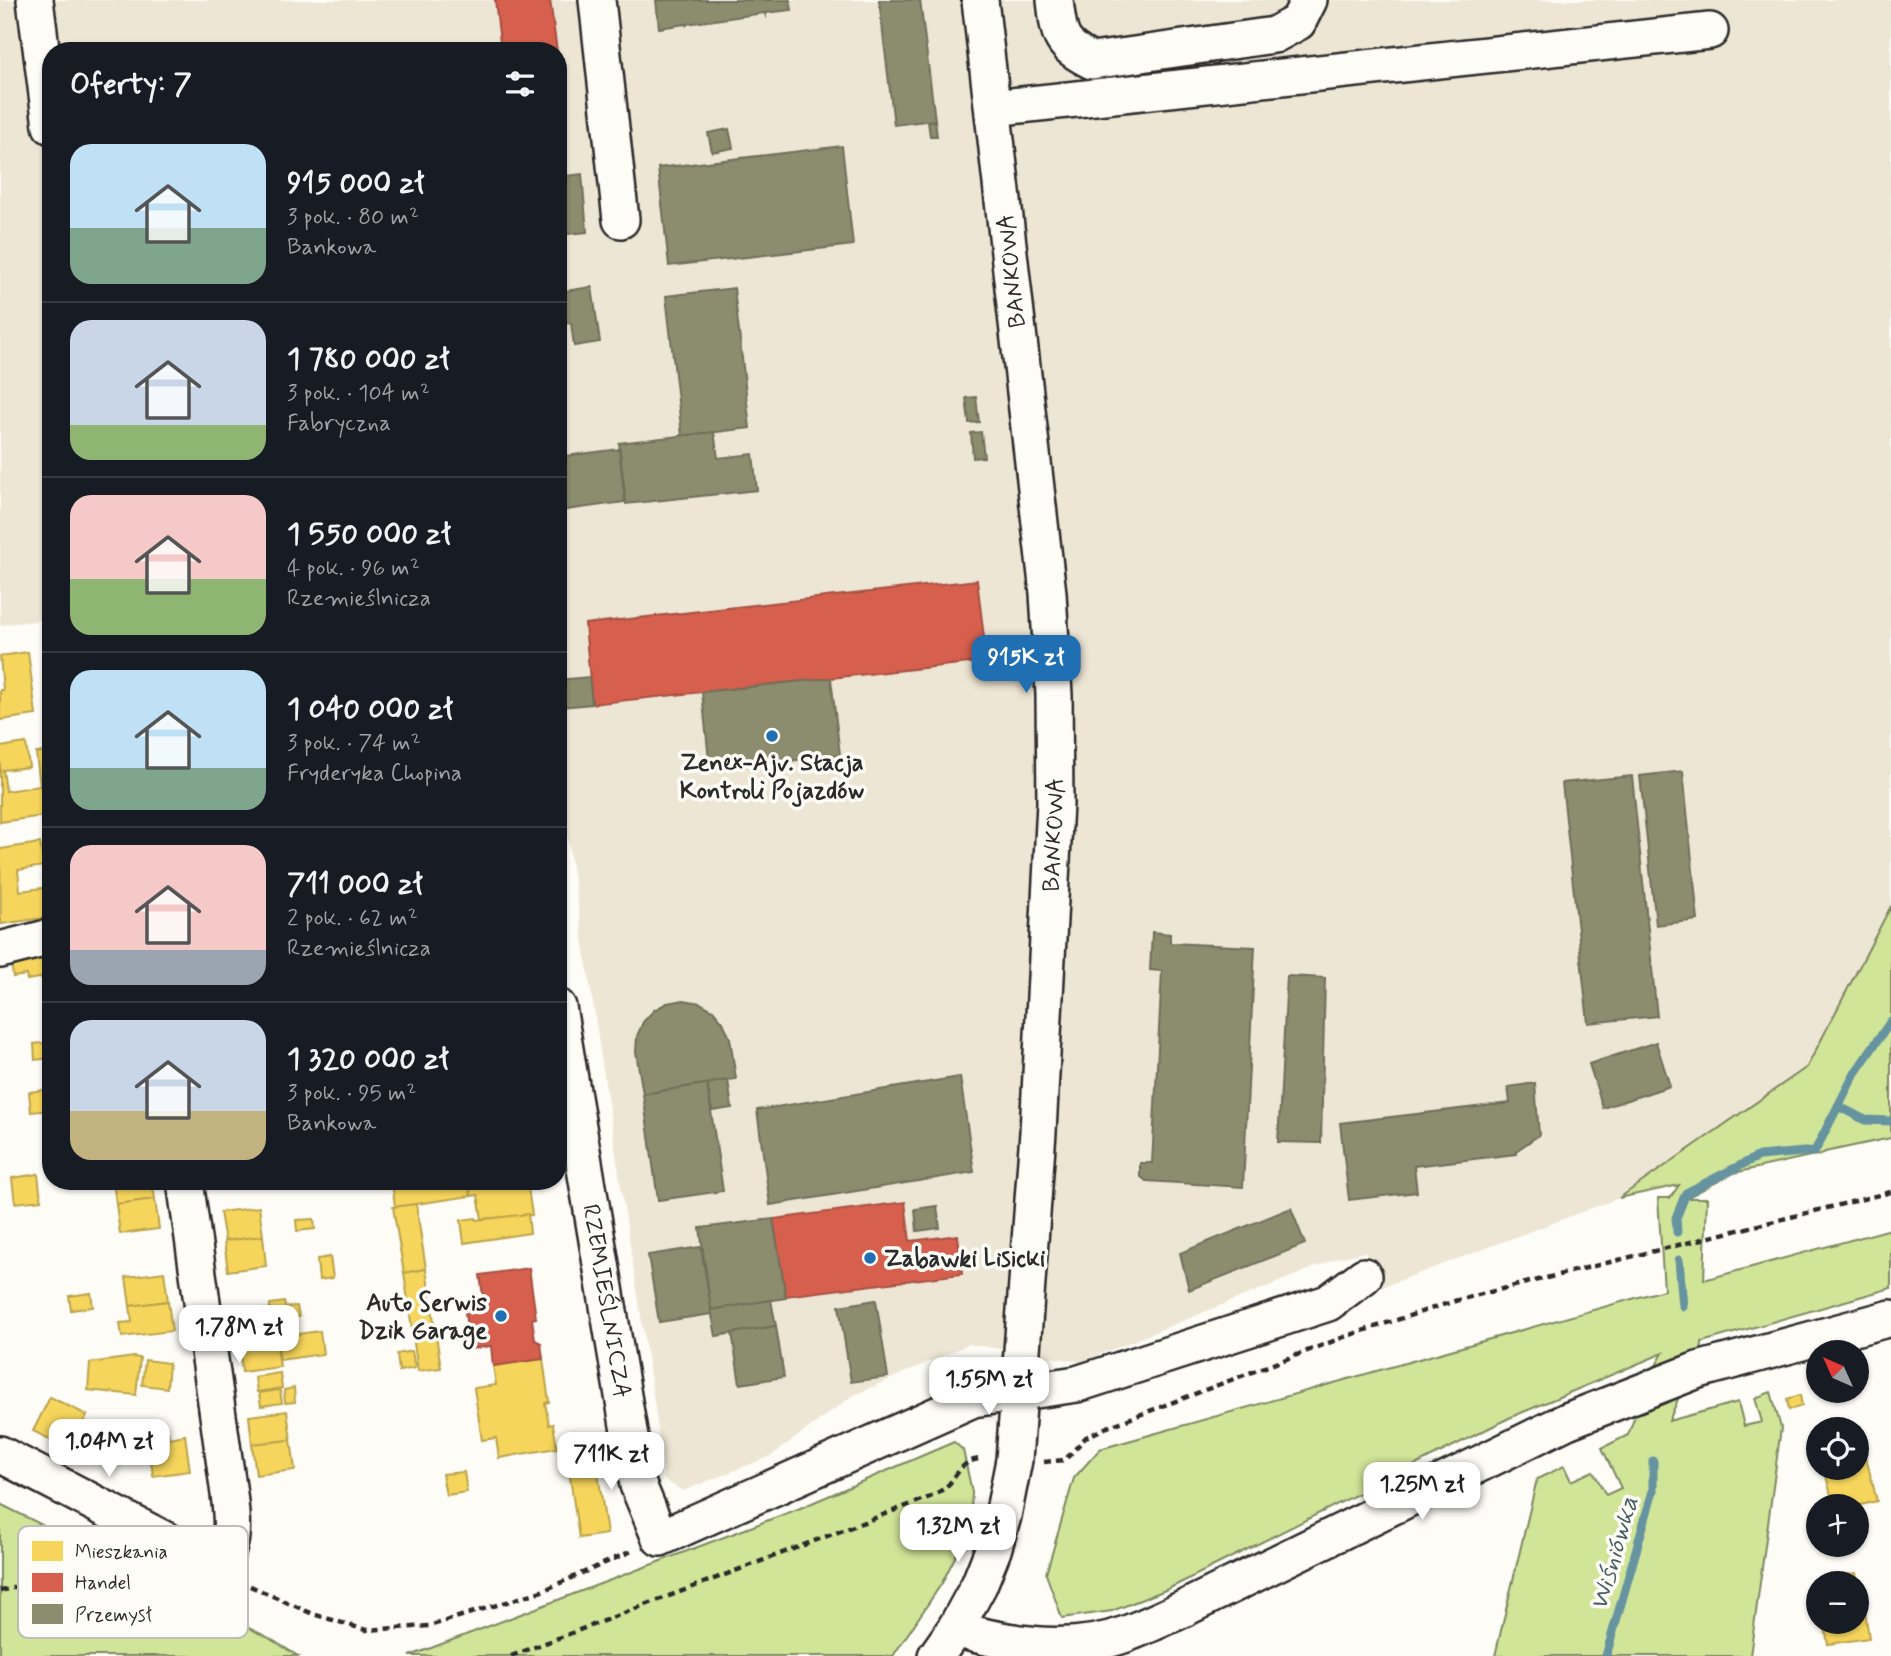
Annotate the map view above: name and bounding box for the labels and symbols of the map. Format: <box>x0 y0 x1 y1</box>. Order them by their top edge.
street label: BANKOWA <box>991 212 1034 329</box>
pin: 915K zł <box>961 636 1091 695</box>
marker: Zenex-Ajv. Stacja Kontroli Pojazdów <box>764 728 780 744</box>
place label: Zenex-Ajv. Stacja Kontroli Pojazdów <box>680 748 865 807</box>
street label: BANKOWA <box>1036 777 1072 893</box>
street label: RZEMIEŚLNICZA <box>574 1202 637 1401</box>
place label: Zabawki Lisicki <box>884 1244 1046 1275</box>
marker: Zabawki Lisicki <box>862 1250 878 1266</box>
place label: Auto Serwis Dzik Garage <box>358 1288 487 1350</box>
pin: 1.78M zł <box>167 1306 311 1365</box>
marker: Auto Serwis Dzik Garage <box>493 1308 509 1324</box>
north arrow <box>1806 1340 1869 1404</box>
pin: 1.55M zł <box>917 1358 1061 1417</box>
pin: 1.04M zł <box>37 1420 181 1479</box>
pin: 711K zł <box>546 1432 676 1492</box>
pin: 1.25M zł <box>1350 1462 1494 1522</box>
water label: Wiśniówka <box>1582 1493 1647 1614</box>
pin: 1.32M zł <box>886 1504 1030 1564</box>
legend <box>18 1526 248 1638</box>
text: Mieszkania <box>75 1540 168 1565</box>
text: Handel <box>75 1571 131 1596</box>
text: Przemysł <box>75 1603 153 1628</box>

